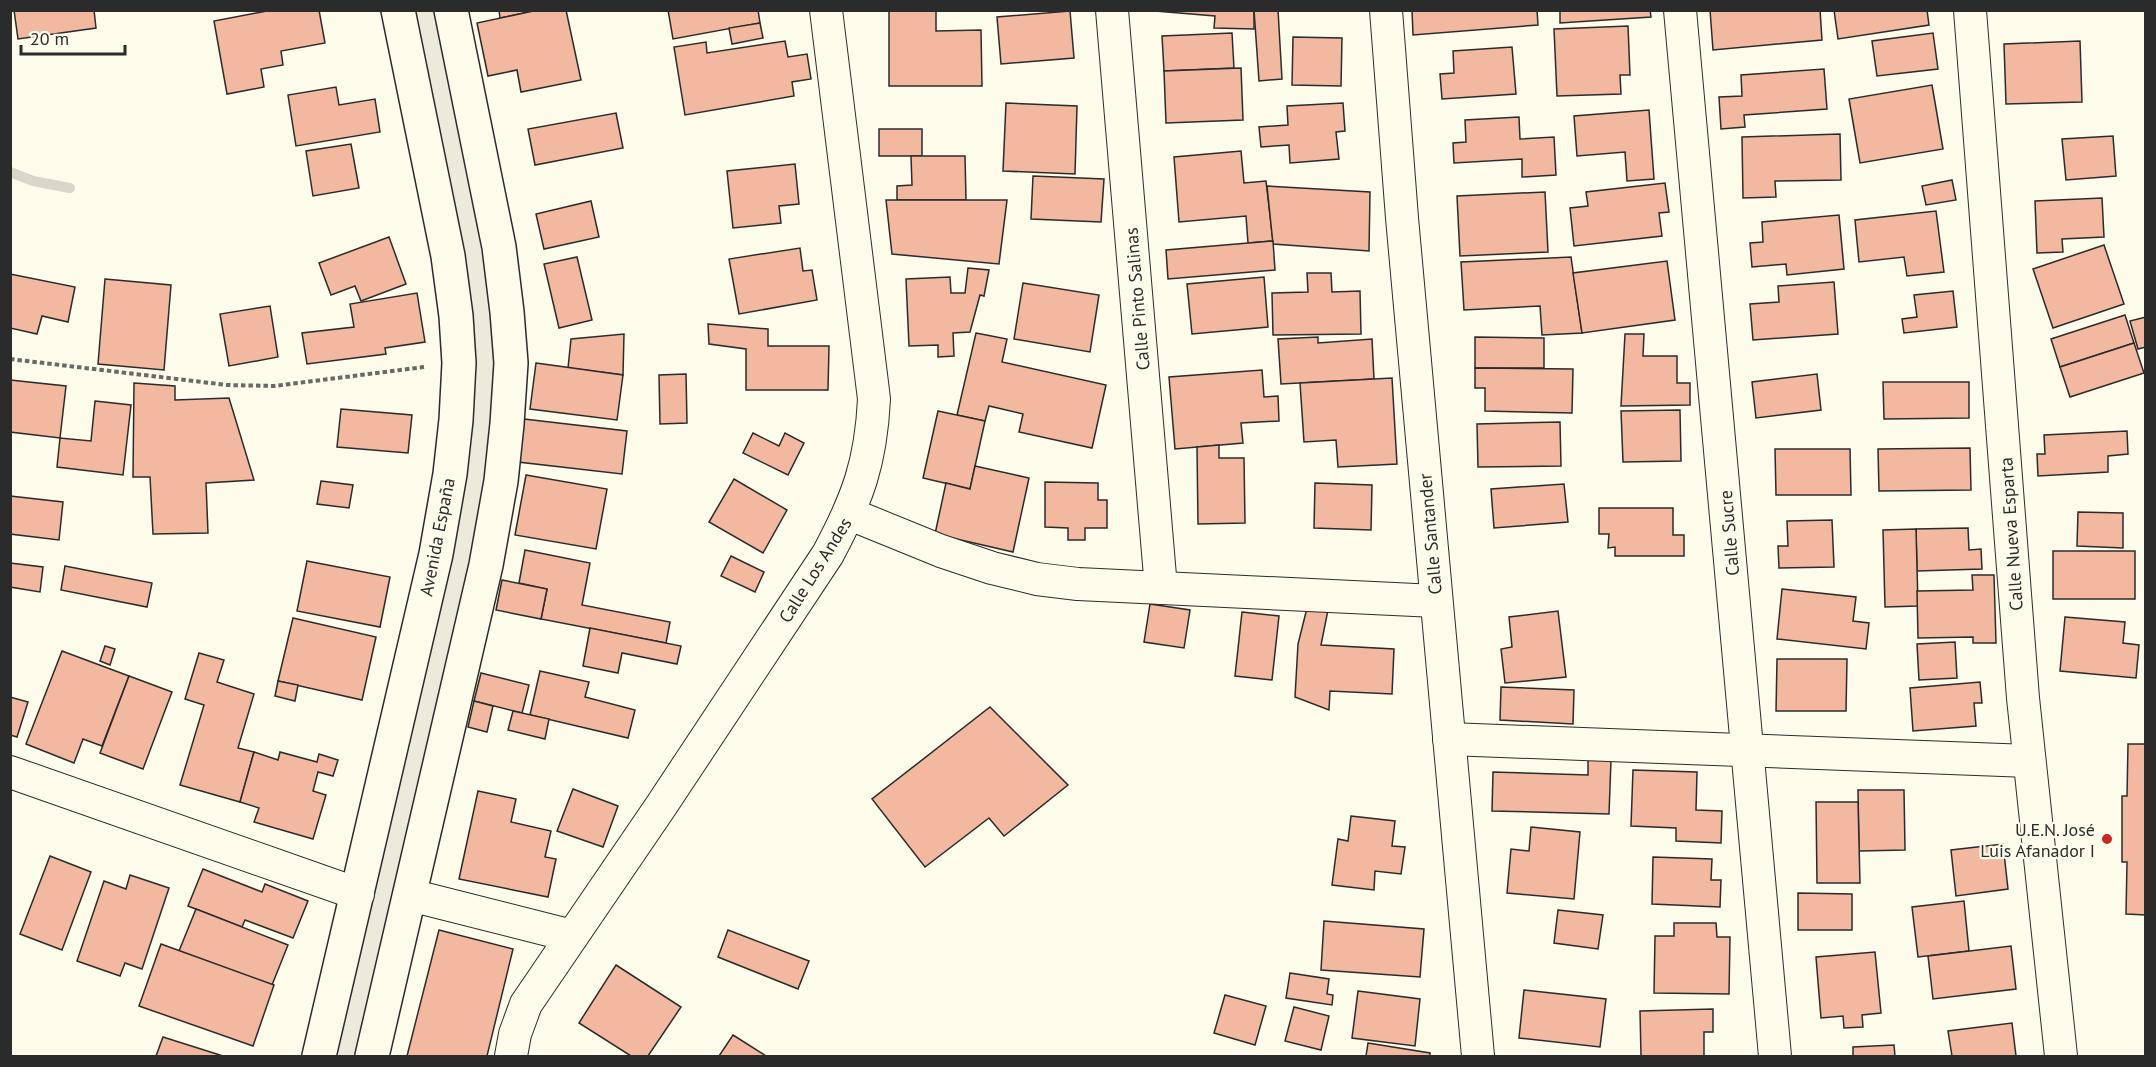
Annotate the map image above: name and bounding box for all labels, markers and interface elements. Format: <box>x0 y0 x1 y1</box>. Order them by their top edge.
scale bar <box>21 18 124 56</box>
text: 20 m <box>30 27 69 50</box>
street label: Calle Pinto Salinas <box>1119 227 1155 371</box>
street label: Calle Nueva Esparta <box>1994 456 2028 612</box>
street label: Calle Santander <box>1413 472 1447 596</box>
street label: Avenida España <box>414 476 460 598</box>
street label: Calle Sucre <box>1714 489 1744 577</box>
street label: Calle Los Andes <box>773 513 857 627</box>
place label: U.E.N. José Luis Afanador I <box>1980 818 2095 862</box>
marker: U.E.N. José Luis Afanador I <box>2100 832 2114 846</box>

